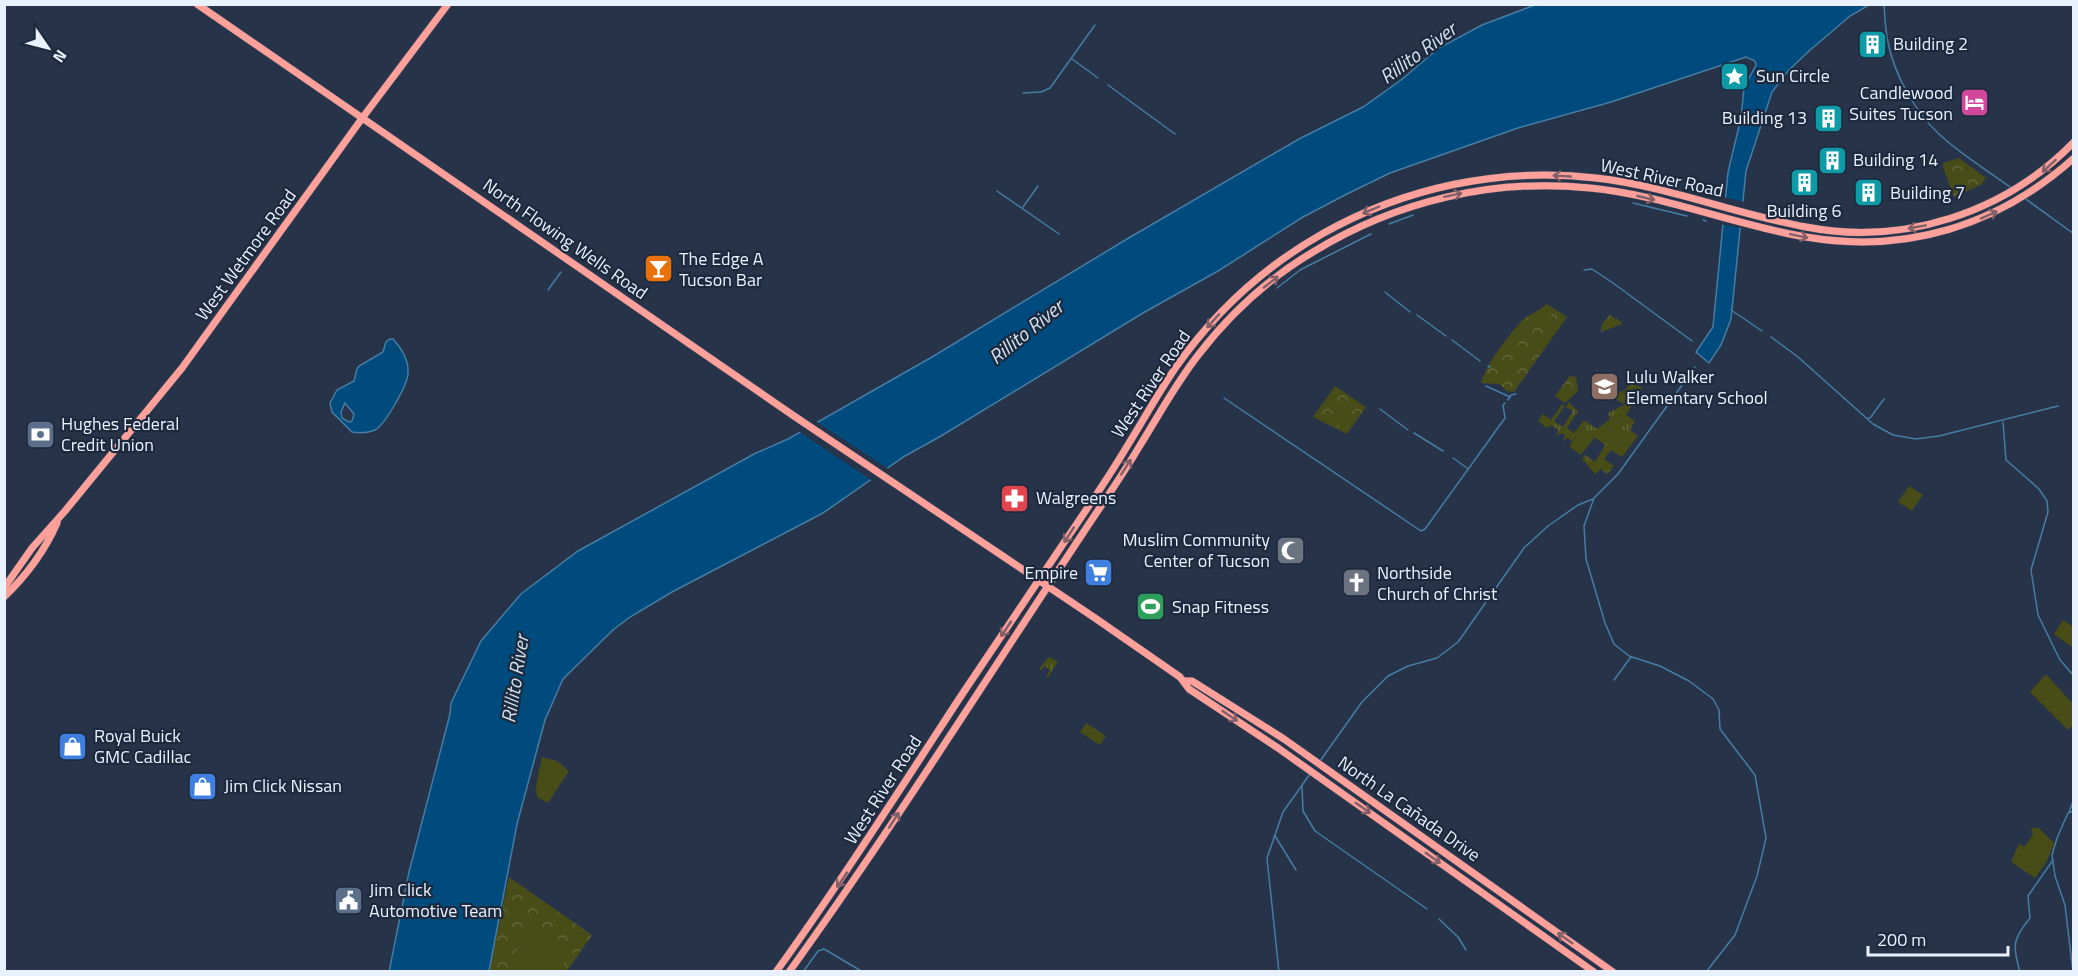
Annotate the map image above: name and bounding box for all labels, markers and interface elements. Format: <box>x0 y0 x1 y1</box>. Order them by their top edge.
water label: Rillito River <box>1373 12 1465 91</box>
north arrow <box>18 18 78 78</box>
building icon: Building 2 <box>1856 28 1888 60</box>
place label: Building 2 <box>1893 30 1968 57</box>
text: N <box>47 45 73 68</box>
place icon: Sun Circle <box>1719 60 1751 92</box>
place label: Sun Circle <box>1756 62 1830 89</box>
place label: Candlewood Suites Tucson <box>1849 79 1953 127</box>
hotel icon: Candlewood Suites Tucson <box>1958 87 1990 119</box>
building icon: Building 13 <box>1812 102 1844 134</box>
place label: Building 13 <box>1722 104 1807 131</box>
building icon: Building 14 <box>1816 144 1848 176</box>
place label: Building 14 <box>1853 146 1938 173</box>
street label: West River Road <box>1598 151 1726 204</box>
one-way arrow <box>2041 159 2056 173</box>
building icon: Building 6 <box>1788 166 1820 198</box>
one-way arrow <box>1552 170 1572 181</box>
street label: North Flowing Wells Road <box>477 171 653 306</box>
building icon: Building 7 <box>1853 177 1885 209</box>
place label: Building 7 <box>1890 179 1965 206</box>
street label: West Wetmore Road <box>189 183 303 326</box>
one-way arrow <box>1442 189 1462 200</box>
one-way arrow <box>1636 192 1655 204</box>
place label: Building 6 <box>1766 197 1842 224</box>
one-way arrow <box>1363 205 1381 216</box>
one-way arrow <box>1980 209 1998 220</box>
one-way arrow <box>1907 222 1927 233</box>
one-way arrow <box>1789 230 1808 242</box>
place label: The Edge A Tucson Bar <box>679 245 764 293</box>
bar icon: The Edge A Tucson Bar <box>642 253 674 285</box>
one-way arrow <box>1263 275 1279 288</box>
water label: Rillito River <box>982 290 1072 372</box>
one-way arrow <box>1206 314 1220 329</box>
street label: West River Road <box>1104 324 1197 443</box>
place label: Lulu Walker Elementary School <box>1626 363 1768 411</box>
school or university icon: Lulu Walker Elementary School <box>1589 371 1621 403</box>
place label: Hughes Federal Credit Union <box>61 410 179 458</box>
bank icon: Hughes Federal Credit Union <box>24 418 56 450</box>
one-way arrow <box>1120 459 1133 476</box>
pharmacy icon: Walgreens <box>999 482 1031 514</box>
place label: Walgreens <box>1036 484 1116 511</box>
one-way arrow <box>1063 526 1075 543</box>
place label: Muslim Community Center of Tucson <box>1122 526 1270 574</box>
mosque icon: Muslim Community Center of Tucson <box>1275 534 1307 566</box>
supermarket icon: Empire <box>1083 557 1115 589</box>
place label: Empire <box>1024 559 1078 586</box>
place label: Northside Church of Christ <box>1377 559 1498 607</box>
church icon: Northside Church of Christ <box>1340 567 1372 599</box>
sports icon: Snap Fitness <box>1135 591 1167 623</box>
place label: Snap Fitness <box>1172 593 1269 620</box>
one-way arrow <box>1000 620 1012 637</box>
water label: Rillito River <box>492 630 537 725</box>
one-way arrow <box>1221 710 1238 722</box>
place label: Royal Buick GMC Cadillac <box>94 722 192 770</box>
shop icon: Royal Buick GMC Cadillac <box>57 730 89 762</box>
street label: West River Road <box>837 730 928 850</box>
street label: North La Cañada Drive <box>1332 749 1486 868</box>
shop icon: Jim Click Nissan <box>187 770 219 802</box>
place label: Jim Click Nissan <box>224 772 342 799</box>
one-way arrow <box>1354 802 1370 814</box>
one-way arrow <box>888 812 900 829</box>
one-way arrow <box>1425 852 1441 864</box>
one-way arrow <box>836 871 848 887</box>
place label: Jim Click Automotive Team <box>369 876 502 924</box>
public building icon: Jim Click Automotive Team <box>332 884 364 916</box>
scale bar <box>1868 919 2008 957</box>
text: 200 m <box>1877 926 1926 953</box>
one-way arrow <box>1558 932 1574 944</box>

